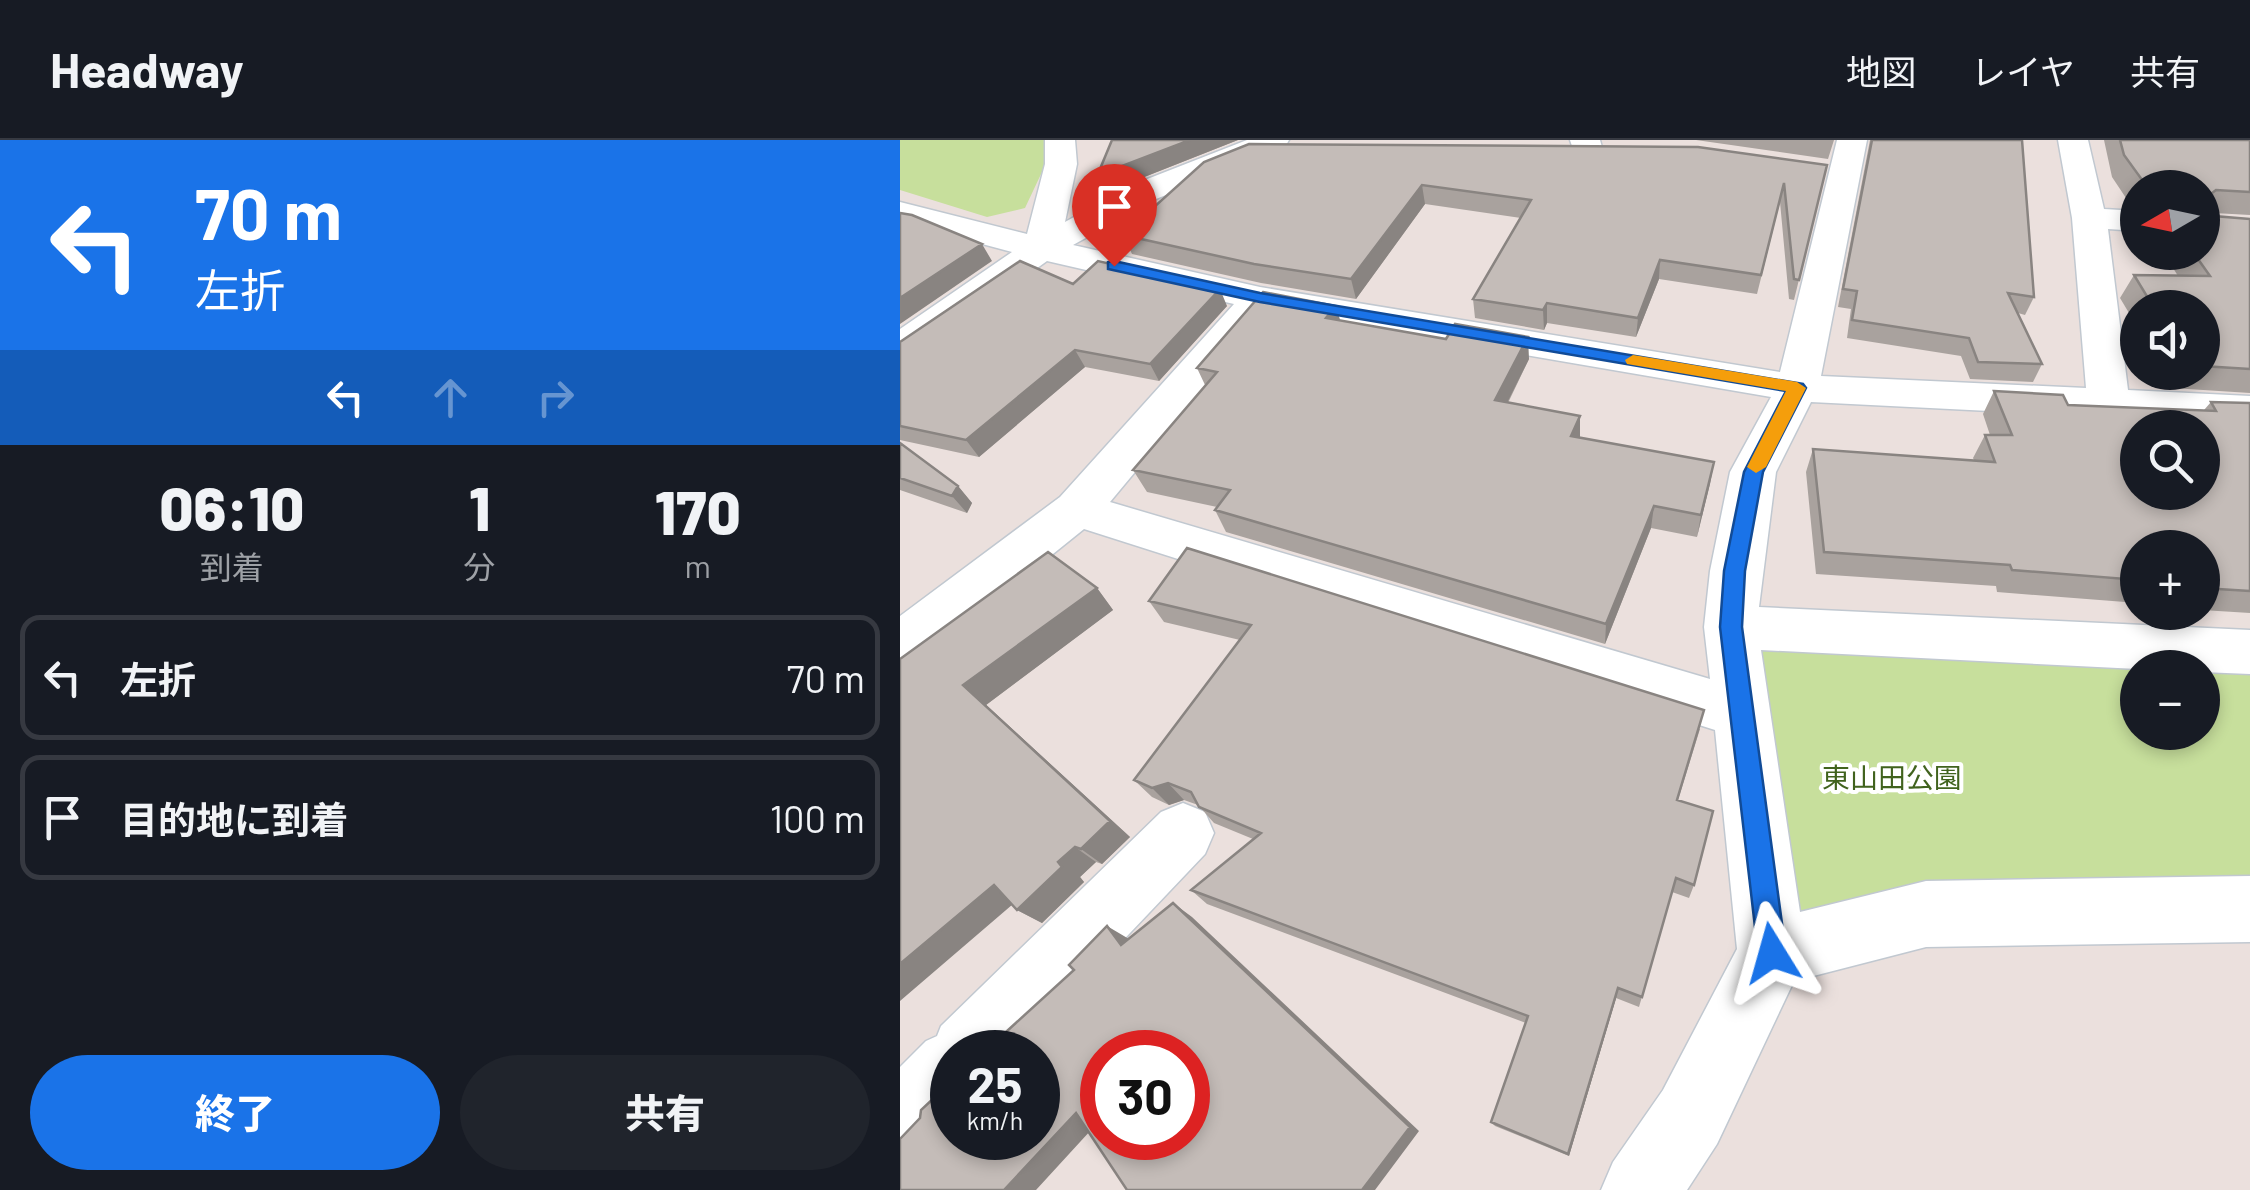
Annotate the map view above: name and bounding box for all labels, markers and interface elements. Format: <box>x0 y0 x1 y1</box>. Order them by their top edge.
text: Headway <box>50 40 244 98</box>
text: 地図 <box>1846 50 1916 92</box>
text: レイヤ <box>1971 50 2075 92</box>
text: 共有 <box>2130 50 2200 92</box>
pin <box>1072 164 1157 267</box>
text: 70 m <box>195 170 342 254</box>
north arrow <box>2120 170 2220 270</box>
map controls <box>2120 170 2220 750</box>
icon: arrive <box>1087 179 1142 234</box>
icon: left <box>30 180 160 310</box>
text: 左折 <box>195 262 285 316</box>
button: sound <box>2120 290 2220 390</box>
icon: left <box>318 370 373 425</box>
icon: ahead <box>423 370 478 425</box>
icon: right <box>528 370 583 425</box>
button: search <box>2120 410 2220 510</box>
text: 06:10 <box>159 471 304 543</box>
text: 1 <box>469 471 490 543</box>
text: 170 <box>655 475 741 547</box>
button: + <box>2120 530 2220 630</box>
text: m <box>685 546 711 584</box>
text: 到着 <box>200 547 264 585</box>
text: 分 <box>464 547 496 585</box>
icon: left <box>35 650 90 705</box>
button: − <box>2120 650 2220 750</box>
text: 70 m <box>787 655 865 701</box>
text: 左折 <box>120 656 196 702</box>
park label: 東山田公園 <box>1822 760 1962 794</box>
icon: arrive <box>35 790 90 845</box>
text: 100 m <box>770 795 865 841</box>
text: 目的地に到着 <box>120 796 348 842</box>
position arrow <box>1720 901 1824 1005</box>
speed limit sign: 30 <box>1080 1030 1210 1160</box>
text: 25 <box>968 1053 1022 1113</box>
button: 終了 <box>30 1055 440 1170</box>
button: 共有 <box>460 1055 870 1170</box>
text: km/h <box>967 1105 1023 1135</box>

